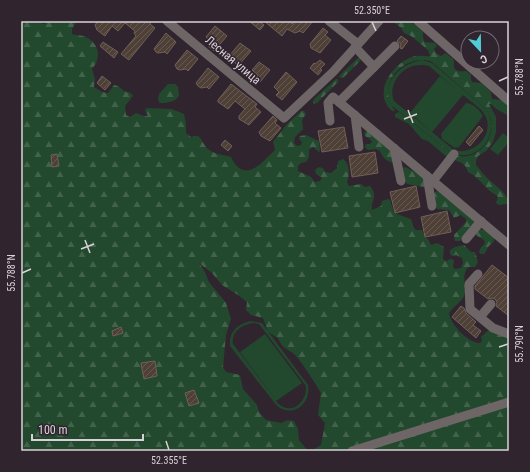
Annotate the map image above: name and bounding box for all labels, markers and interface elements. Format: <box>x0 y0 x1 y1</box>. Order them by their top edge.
text: 52.350°E <box>354 5 390 16</box>
north arrow <box>460 30 500 70</box>
street label: Лесная улица <box>202 33 264 87</box>
text: С <box>478 52 489 66</box>
text: 55.788°N <box>514 58 525 96</box>
text: 55.788°N <box>6 254 17 292</box>
text: 55.790°N <box>514 325 525 363</box>
scale bar <box>32 416 143 442</box>
text: 100 m <box>38 423 68 437</box>
text: 52.355°E <box>151 455 187 466</box>

